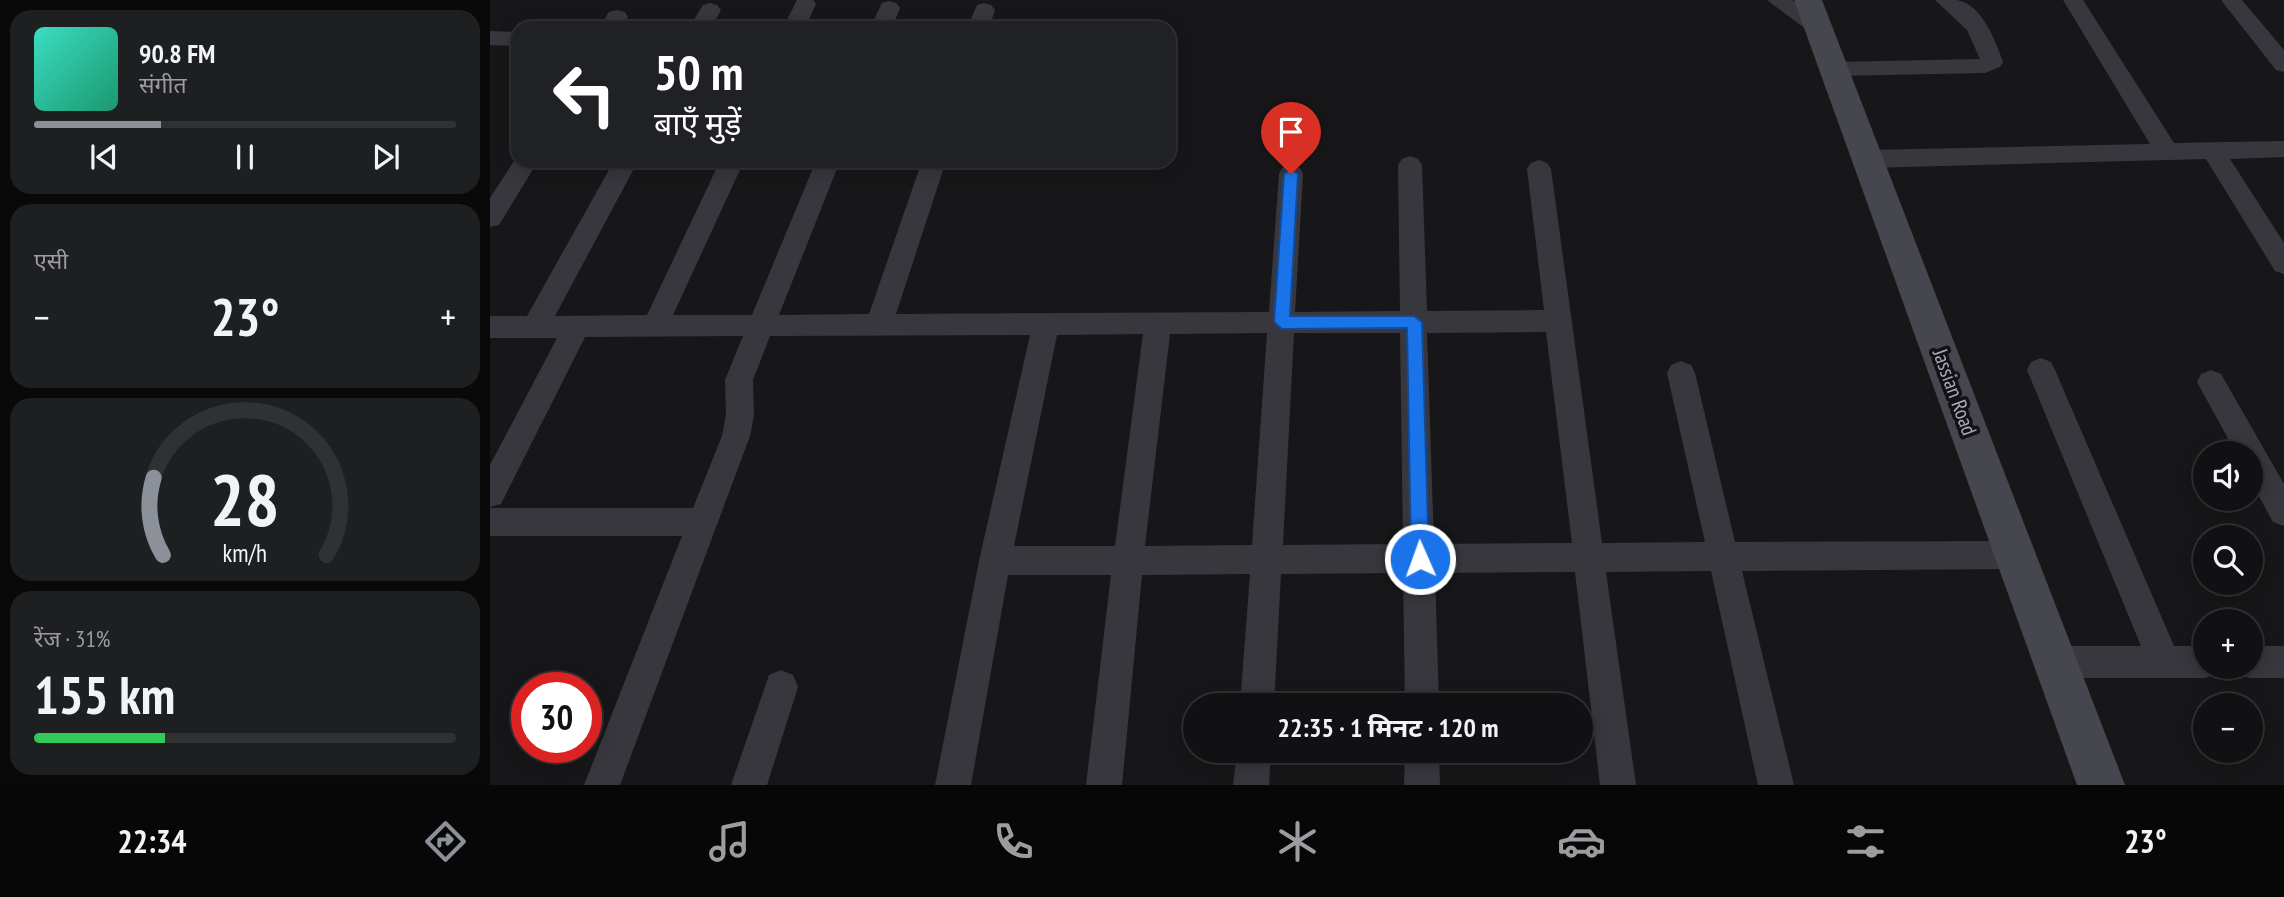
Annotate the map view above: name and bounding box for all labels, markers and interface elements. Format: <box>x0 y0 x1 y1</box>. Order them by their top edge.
text: 90.8 FM <box>139 37 215 70</box>
text: 50 m <box>654 40 743 104</box>
icon: left <box>539 49 630 140</box>
text: संगीत <box>139 70 187 99</box>
text: बाएँ मुड़ें <box>654 102 741 144</box>
pin <box>1261 102 1321 174</box>
icon: arrive <box>1272 113 1310 151</box>
icon: previous <box>85 138 123 176</box>
icon: pause <box>226 138 264 176</box>
icon: next <box>367 138 405 176</box>
text: एसी <box>34 246 68 275</box>
text: 23° <box>211 283 279 350</box>
text: − <box>34 292 50 341</box>
text: + <box>440 292 456 341</box>
street label: Jassian Road <box>1927 344 1983 439</box>
map controls <box>2193 441 2263 763</box>
button: sound <box>2193 441 2263 511</box>
text: 28 <box>210 452 280 546</box>
position arrow <box>1383 522 1457 596</box>
button: search <box>2193 525 2263 595</box>
text: km/h <box>223 537 267 569</box>
button: + <box>2193 609 2263 679</box>
text: रेंज · 31% <box>34 624 110 653</box>
text: 155 km <box>34 661 175 728</box>
speed limit sign: 30 <box>511 672 602 763</box>
button: − <box>2193 693 2263 763</box>
text: 22:35 · 1 मिनट · 120 m <box>1278 711 1498 744</box>
icon: directions <box>421 817 470 866</box>
icon: music <box>705 817 754 866</box>
icon: phone <box>989 817 1038 866</box>
icon: climate <box>1273 817 1322 866</box>
icon: car <box>1557 817 1606 866</box>
icon: filters <box>1841 817 1890 866</box>
text: 22:34 <box>117 820 187 862</box>
text: 23° <box>2124 820 2167 862</box>

